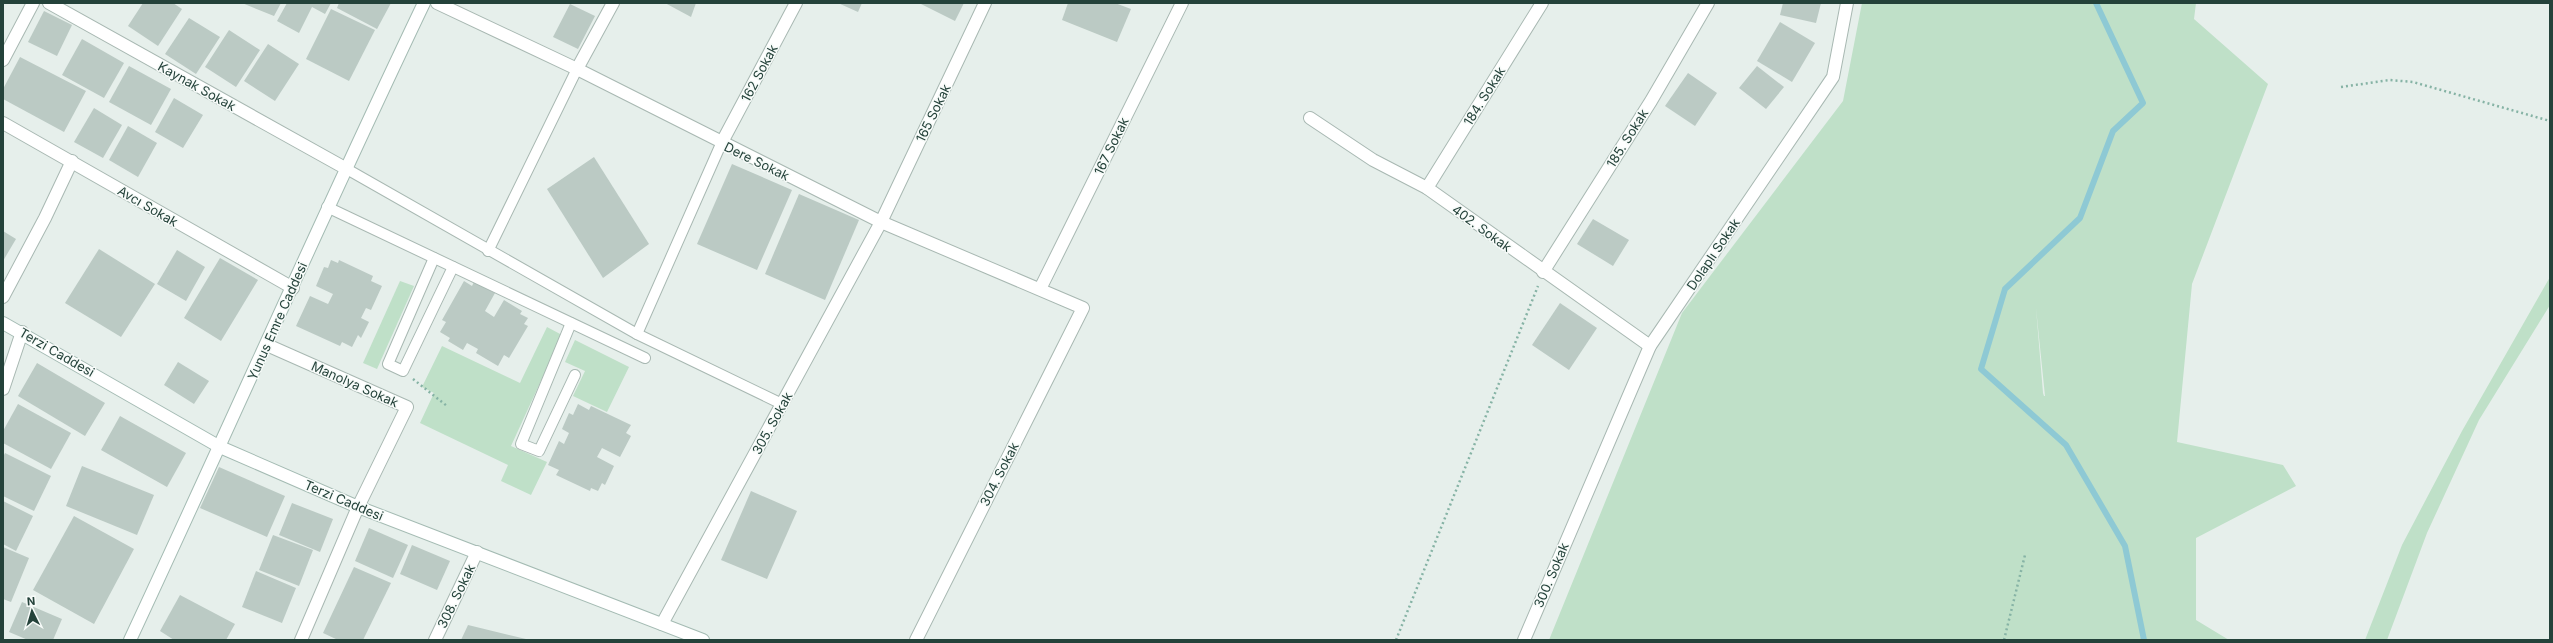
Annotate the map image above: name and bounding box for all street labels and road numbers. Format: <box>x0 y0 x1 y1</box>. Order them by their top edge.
street label: 162 Sokak <box>737 42 781 104</box>
street label: Kaynak Sokak <box>155 58 239 114</box>
street label: 184. Sokak <box>1460 64 1508 128</box>
street label: 165 Sokak <box>912 81 954 145</box>
street label: 185. Sokak <box>1603 106 1651 170</box>
street label: 167 Sokak <box>1090 115 1132 177</box>
street label: Dere Sokak <box>722 138 792 184</box>
street label: Avcı Sokak <box>115 182 181 230</box>
street label: 402. Sokak <box>1449 201 1515 255</box>
street label: Dolaplı Sokak <box>1683 215 1743 293</box>
street label: Yunus Emre Caddesi <box>244 260 310 382</box>
street label: Terzi Caddesi <box>17 324 97 380</box>
street label: Manolya Sokak <box>309 358 401 410</box>
street label: 305. Sokak <box>748 389 796 457</box>
street label: 304. Sokak <box>976 439 1022 509</box>
street label: Terzi Caddesi <box>302 476 386 524</box>
street label: 300. Sokak <box>1530 540 1572 610</box>
street label: 308. Sokak <box>434 561 478 631</box>

